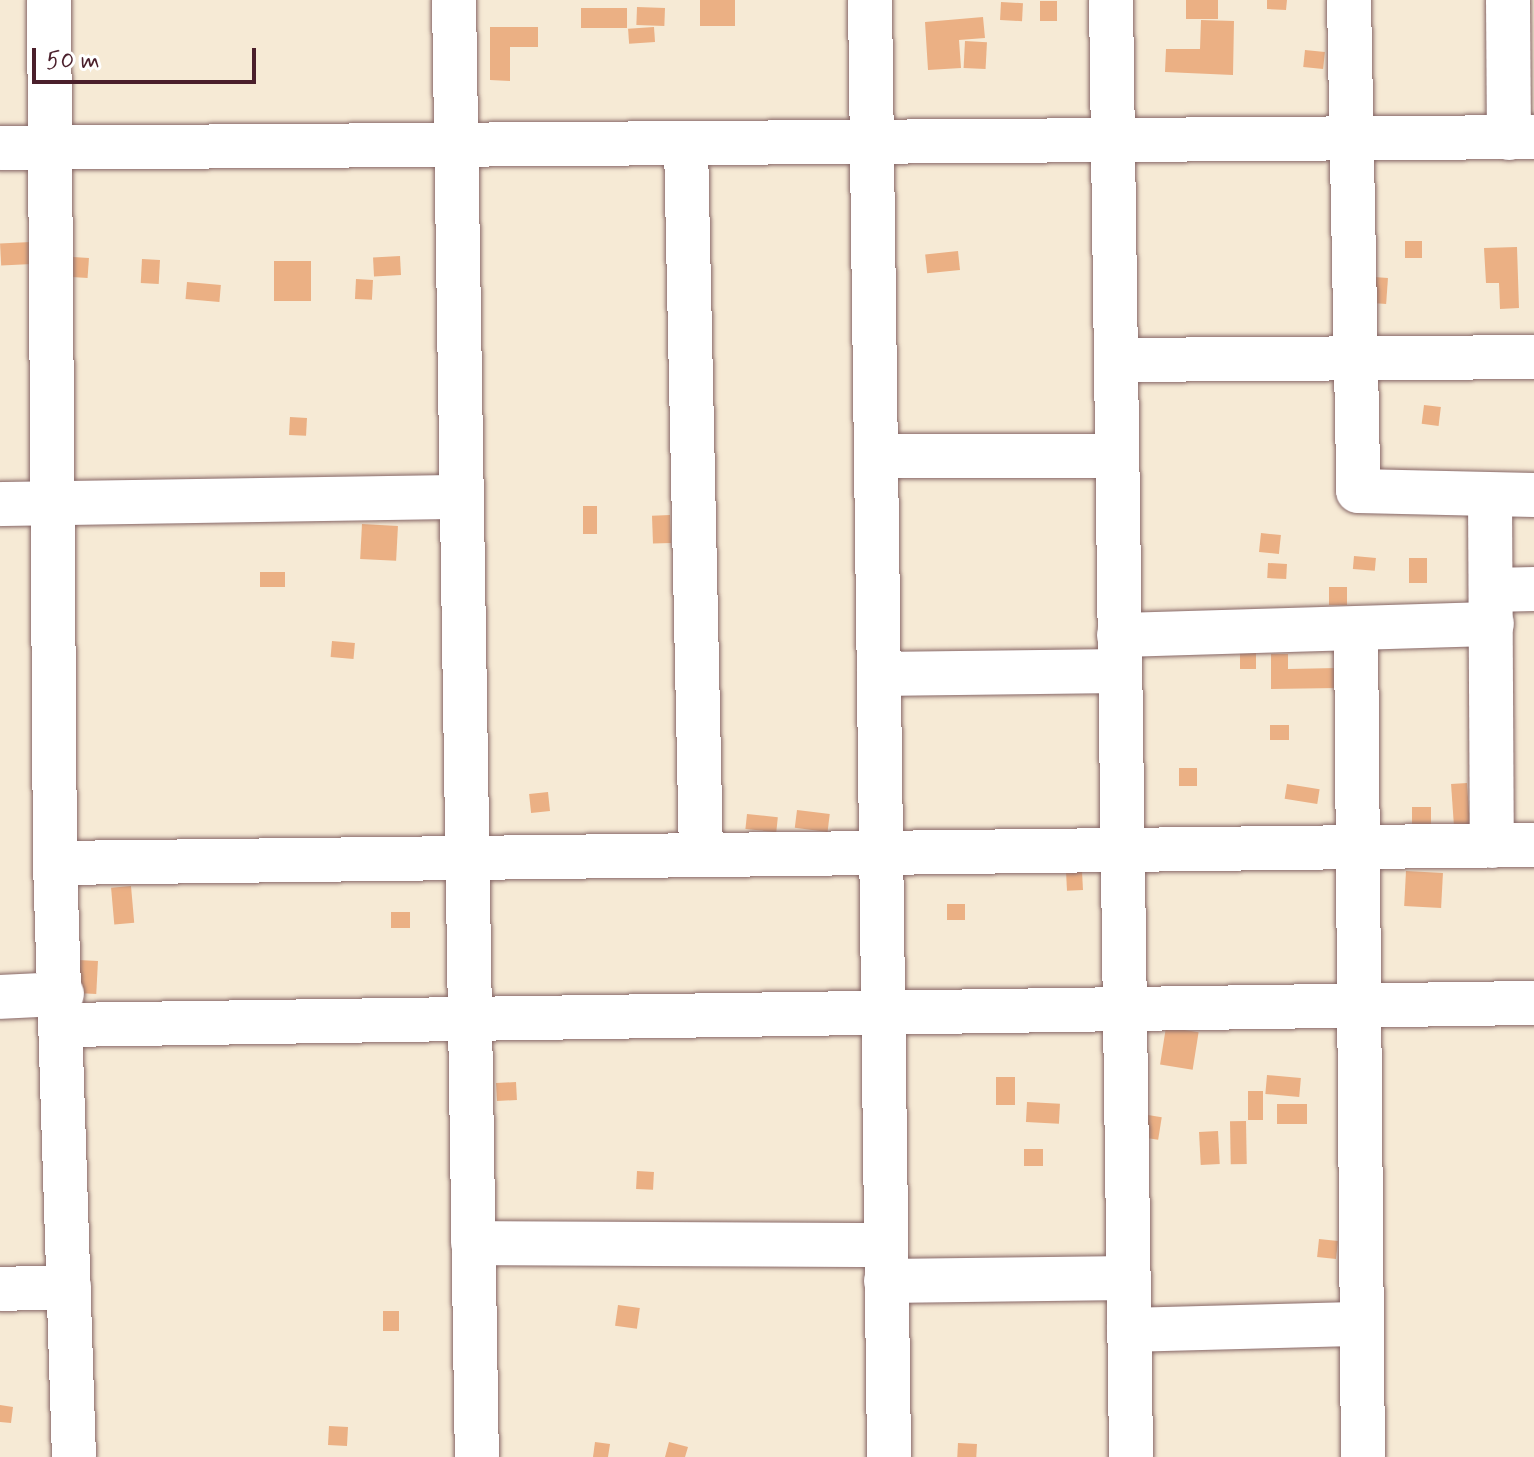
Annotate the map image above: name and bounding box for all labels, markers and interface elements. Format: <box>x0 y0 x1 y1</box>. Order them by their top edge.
scale bar <box>36 32 260 82</box>
text: 50 m <box>46 46 100 77</box>

